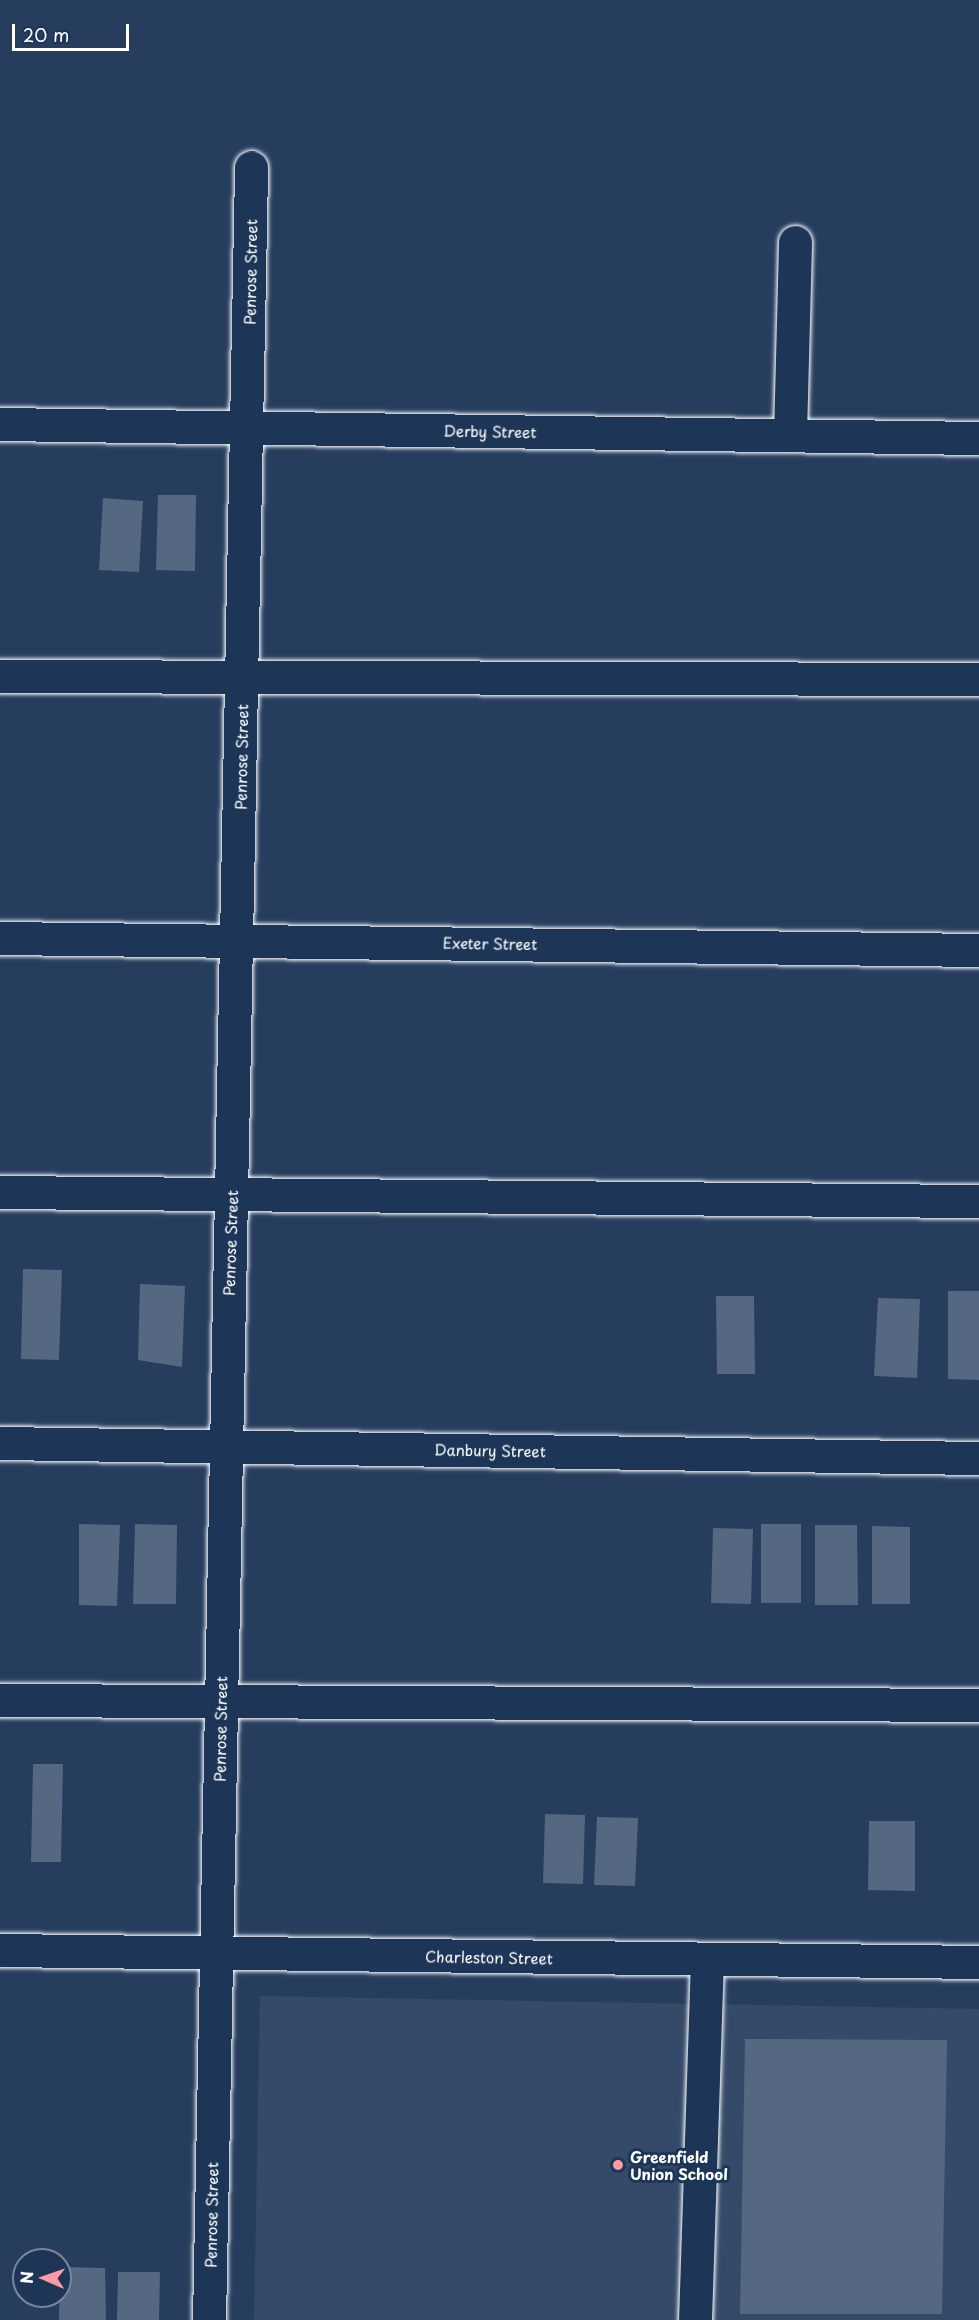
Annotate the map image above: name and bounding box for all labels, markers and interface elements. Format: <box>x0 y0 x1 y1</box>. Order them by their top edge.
scale bar <box>15 12 132 50</box>
text: 20 m <box>23 21 69 48</box>
street label: Penrose Street <box>240 219 260 325</box>
street label: Derby Street <box>443 421 537 441</box>
street label: Penrose Street <box>231 704 251 810</box>
street label: Exeter Street <box>442 933 538 953</box>
street label: Penrose Street <box>219 1190 241 1296</box>
street label: Danbury Street <box>433 1440 547 1460</box>
street label: Penrose Street <box>210 1676 230 1782</box>
street label: Charleston Street <box>425 1947 553 1967</box>
place label: Greenfield Union School <box>630 2147 728 2182</box>
marker: Greenfield Union School <box>611 2158 625 2172</box>
street label: Penrose Street <box>201 2162 221 2268</box>
north arrow <box>12 2248 72 2308</box>
text: N <box>14 2271 38 2284</box>

